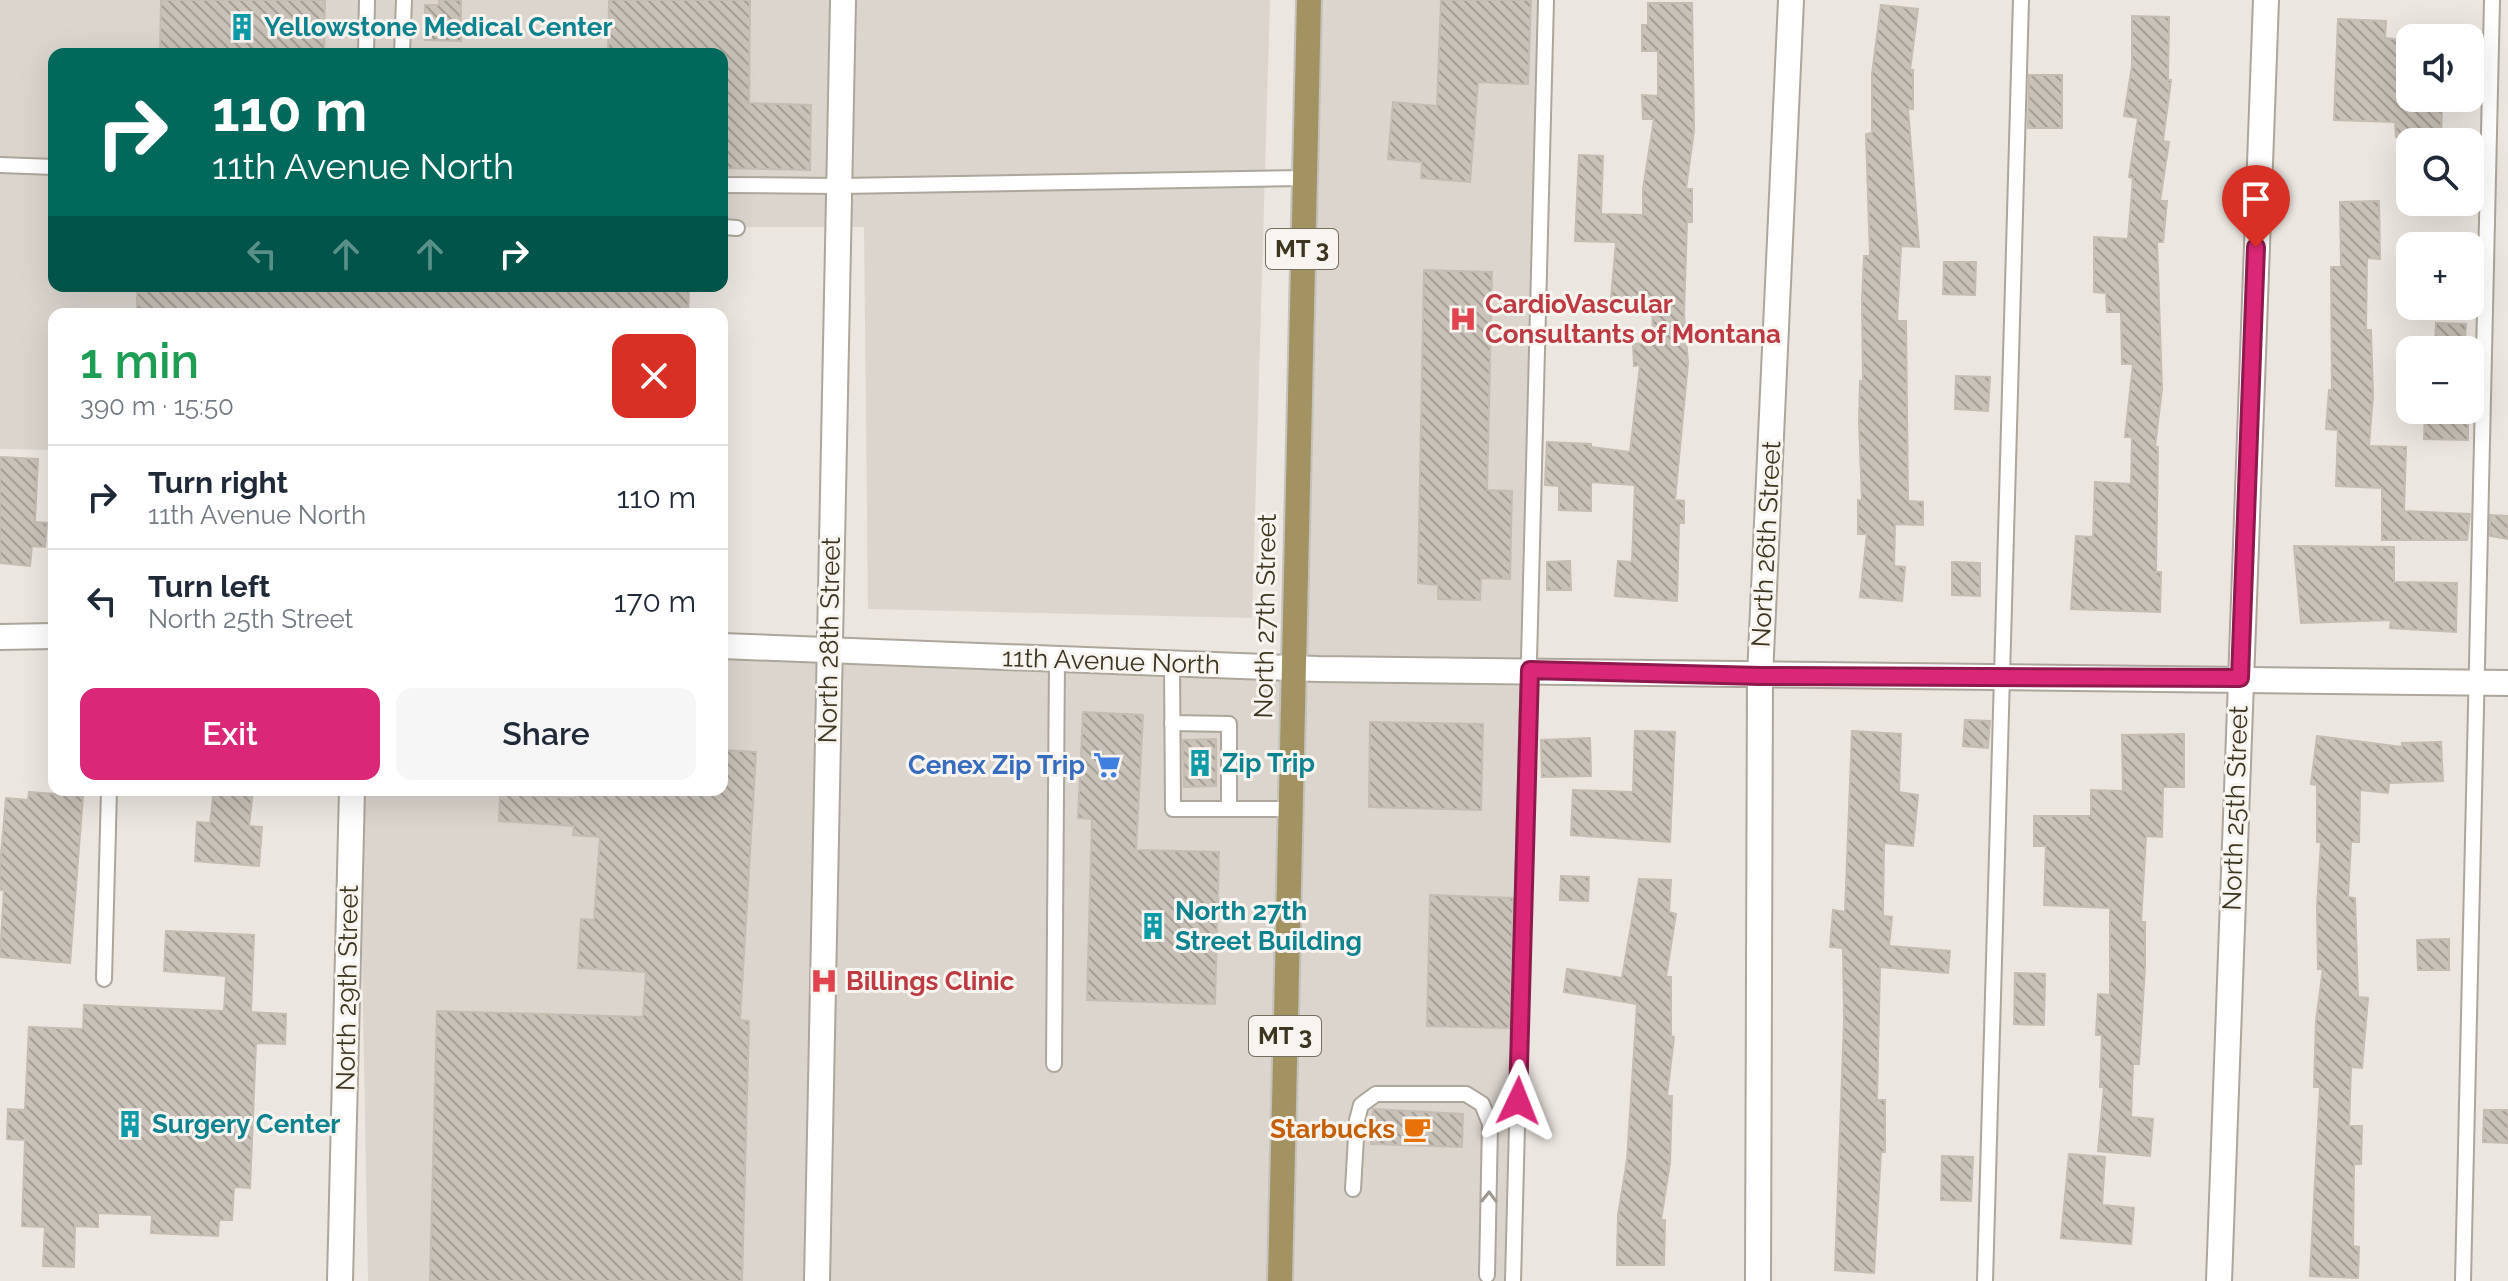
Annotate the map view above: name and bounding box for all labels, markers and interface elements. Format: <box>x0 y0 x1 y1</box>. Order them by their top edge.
building icon: Yellowstone Medical Center <box>227 12 257 42</box>
place label: Yellowstone Medical Center <box>264 12 612 42</box>
map controls <box>2396 24 2484 424</box>
button: sound <box>2396 24 2484 112</box>
text: 110 m <box>212 78 367 144</box>
icon: right <box>80 80 184 184</box>
button: search <box>2396 128 2484 216</box>
text: 11th Avenue North <box>212 145 514 187</box>
pin <box>2222 165 2290 247</box>
icon: arrive <box>2234 177 2278 221</box>
road number: MT 3 <box>1266 229 1338 269</box>
icon: left <box>240 232 284 276</box>
icon: ahead <box>324 232 368 276</box>
icon: ahead <box>408 232 452 276</box>
icon: right <box>492 232 536 276</box>
button: + <box>2396 232 2484 320</box>
place label: CardioVascular Consultants of Montana <box>1485 289 1781 349</box>
hospital icon: CardioVascular Consultants of Montana <box>1448 304 1478 334</box>
text: 1 min <box>80 333 199 389</box>
button: close <box>612 334 696 418</box>
button: − <box>2396 336 2484 424</box>
text: 390 m · 15:50 <box>80 391 234 421</box>
street label: North 26th Street <box>1746 440 1786 648</box>
text: Turn right <box>148 465 288 500</box>
icon: right <box>80 475 124 519</box>
text: 110 m <box>617 480 696 515</box>
text: 11th Avenue North <box>148 500 366 530</box>
street label: North 27th Street <box>1248 513 1282 719</box>
street label: North 28th Street <box>812 536 846 743</box>
text: Turn left <box>148 569 270 604</box>
icon: left <box>80 579 124 623</box>
text: 170 m <box>614 584 696 619</box>
text: North 25th Street <box>148 604 353 634</box>
street label: 11th Avenue North <box>1001 642 1221 680</box>
button: Exit <box>80 688 380 780</box>
button: Share <box>396 688 696 780</box>
street label: North 25th Street <box>2216 705 2254 911</box>
building icon: Zip Trip <box>1185 748 1215 778</box>
place label: Zip Trip <box>1222 748 1315 778</box>
place label: Cenex Zip Trip <box>908 750 1085 780</box>
supermarket icon: Cenex Zip Trip <box>1092 750 1122 780</box>
street label: North 29th Street <box>330 884 364 1091</box>
place label: North 27th Street Building <box>1175 896 1362 956</box>
building icon: North 27th Street Building <box>1138 911 1168 941</box>
hospital icon: Billings Clinic <box>809 966 839 996</box>
place label: Billings Clinic <box>846 966 1015 996</box>
road number: MT 3 <box>1249 1016 1321 1056</box>
position arrow <box>1476 1059 1560 1143</box>
building icon: Surgery Center <box>115 1109 145 1139</box>
place label: Surgery Center <box>152 1109 340 1139</box>
place label: Starbucks <box>1270 1114 1395 1144</box>
cafe icon: Starbucks <box>1402 1114 1432 1144</box>
one-way arrow <box>1480 1190 1497 1203</box>

